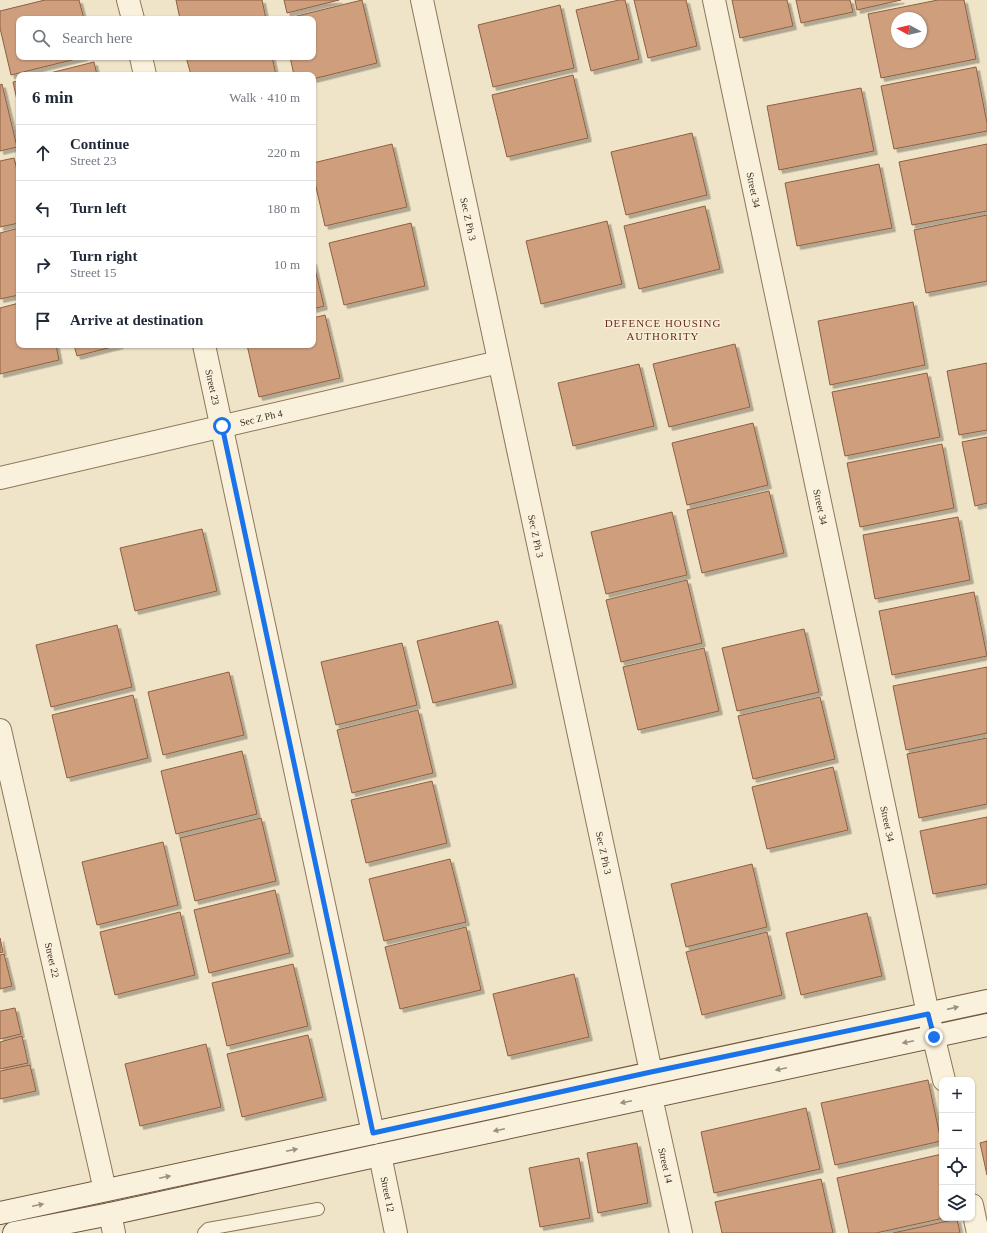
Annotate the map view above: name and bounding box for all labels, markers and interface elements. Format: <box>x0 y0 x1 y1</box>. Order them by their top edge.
north arrow <box>891 12 927 48</box>
search box <box>16 16 316 60</box>
icon: search <box>30 27 52 49</box>
text: Search here <box>62 30 132 46</box>
text: 6 min <box>32 88 73 107</box>
text: Walk · 410 m <box>229 90 300 105</box>
text: Continue <box>70 136 129 152</box>
icon: ahead <box>32 142 54 164</box>
text: 220 m <box>267 145 300 160</box>
text: Street 23 <box>70 153 117 168</box>
street label: Street 34 <box>745 171 763 209</box>
street label: Sec Z Ph 3 <box>459 197 479 242</box>
icon: left <box>32 198 54 220</box>
text: Turn left <box>70 200 127 216</box>
text: 180 m <box>267 201 300 216</box>
text: Turn right <box>70 248 137 264</box>
icon: right <box>32 254 54 276</box>
text: 10 m <box>274 257 300 272</box>
text: Street 15 <box>70 265 117 280</box>
icon: arrive <box>32 310 54 332</box>
text: Arrive at destination <box>70 312 203 328</box>
district label: DEFENCE HOUSING AUTHORITY <box>605 317 721 342</box>
street label: Street 23 <box>204 368 222 406</box>
street label: Sec Z Ph 4 <box>239 407 284 428</box>
route start <box>213 417 231 435</box>
street label: Street 34 <box>812 488 830 526</box>
street label: Sec Z Ph 3 <box>527 513 546 558</box>
street label: Street 34 <box>879 805 897 843</box>
street label: Sec Z Ph 3 <box>594 830 614 875</box>
street label: Street 22 <box>43 941 62 979</box>
one-way arrow <box>947 1005 959 1011</box>
route end <box>925 1028 943 1046</box>
one-way arrow <box>902 1040 914 1046</box>
one-way arrow <box>775 1067 787 1073</box>
map controls <box>939 1077 975 1221</box>
button: + <box>939 1077 975 1113</box>
one-way arrow <box>620 1100 632 1106</box>
button: − <box>939 1113 975 1149</box>
one-way arrow <box>493 1127 505 1133</box>
one-way arrow <box>286 1147 298 1153</box>
street label: Street 14 <box>657 1147 675 1184</box>
button: locate <box>939 1149 975 1185</box>
one-way arrow <box>159 1174 171 1180</box>
street label: Street 12 <box>379 1176 397 1213</box>
button: layers <box>939 1185 975 1221</box>
one-way arrow <box>32 1201 44 1207</box>

